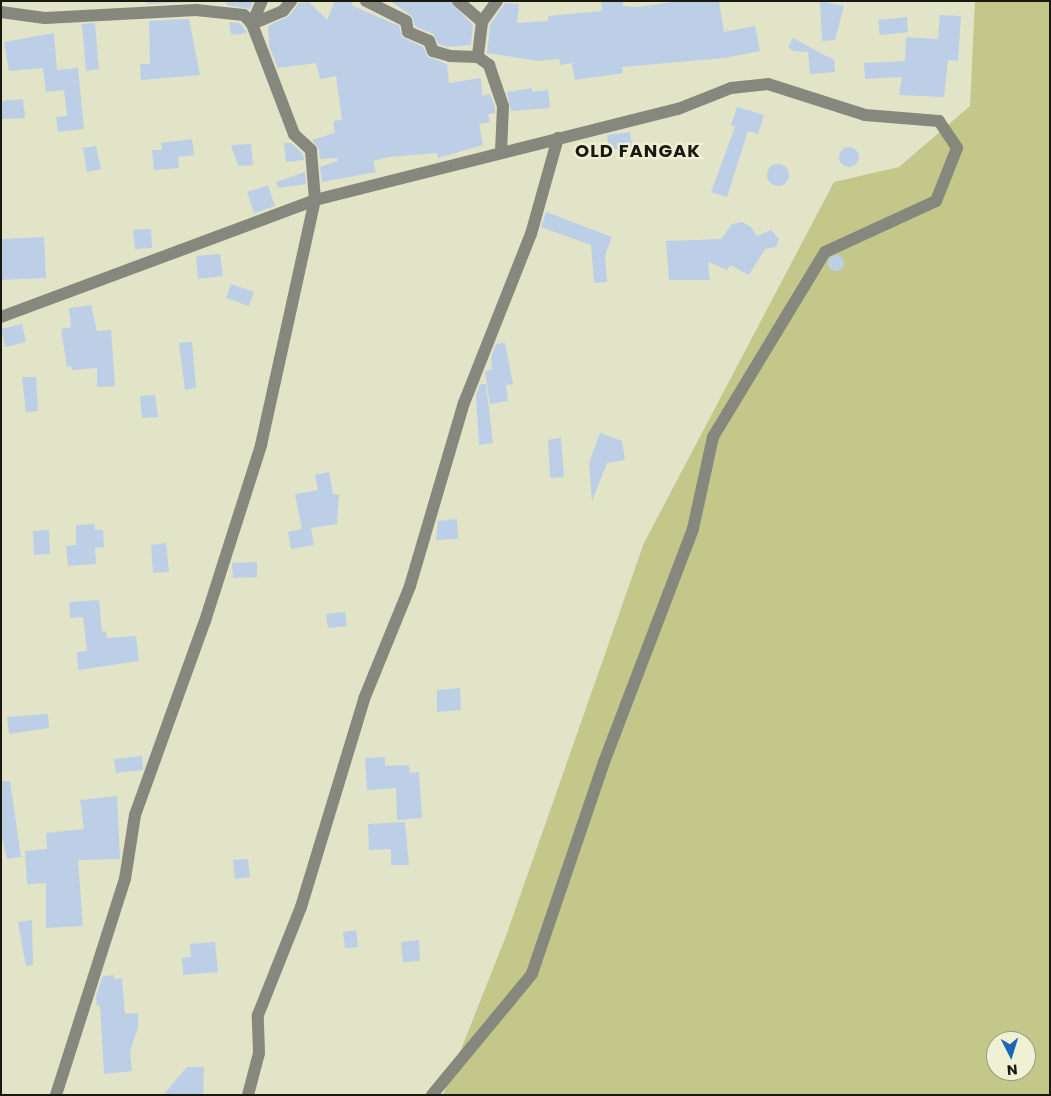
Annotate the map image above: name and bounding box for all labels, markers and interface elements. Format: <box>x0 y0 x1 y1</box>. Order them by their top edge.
district label: OLD FANGAK <box>574 140 702 162</box>
north arrow <box>986 1031 1036 1081</box>
text: N <box>1006 1060 1018 1080</box>

